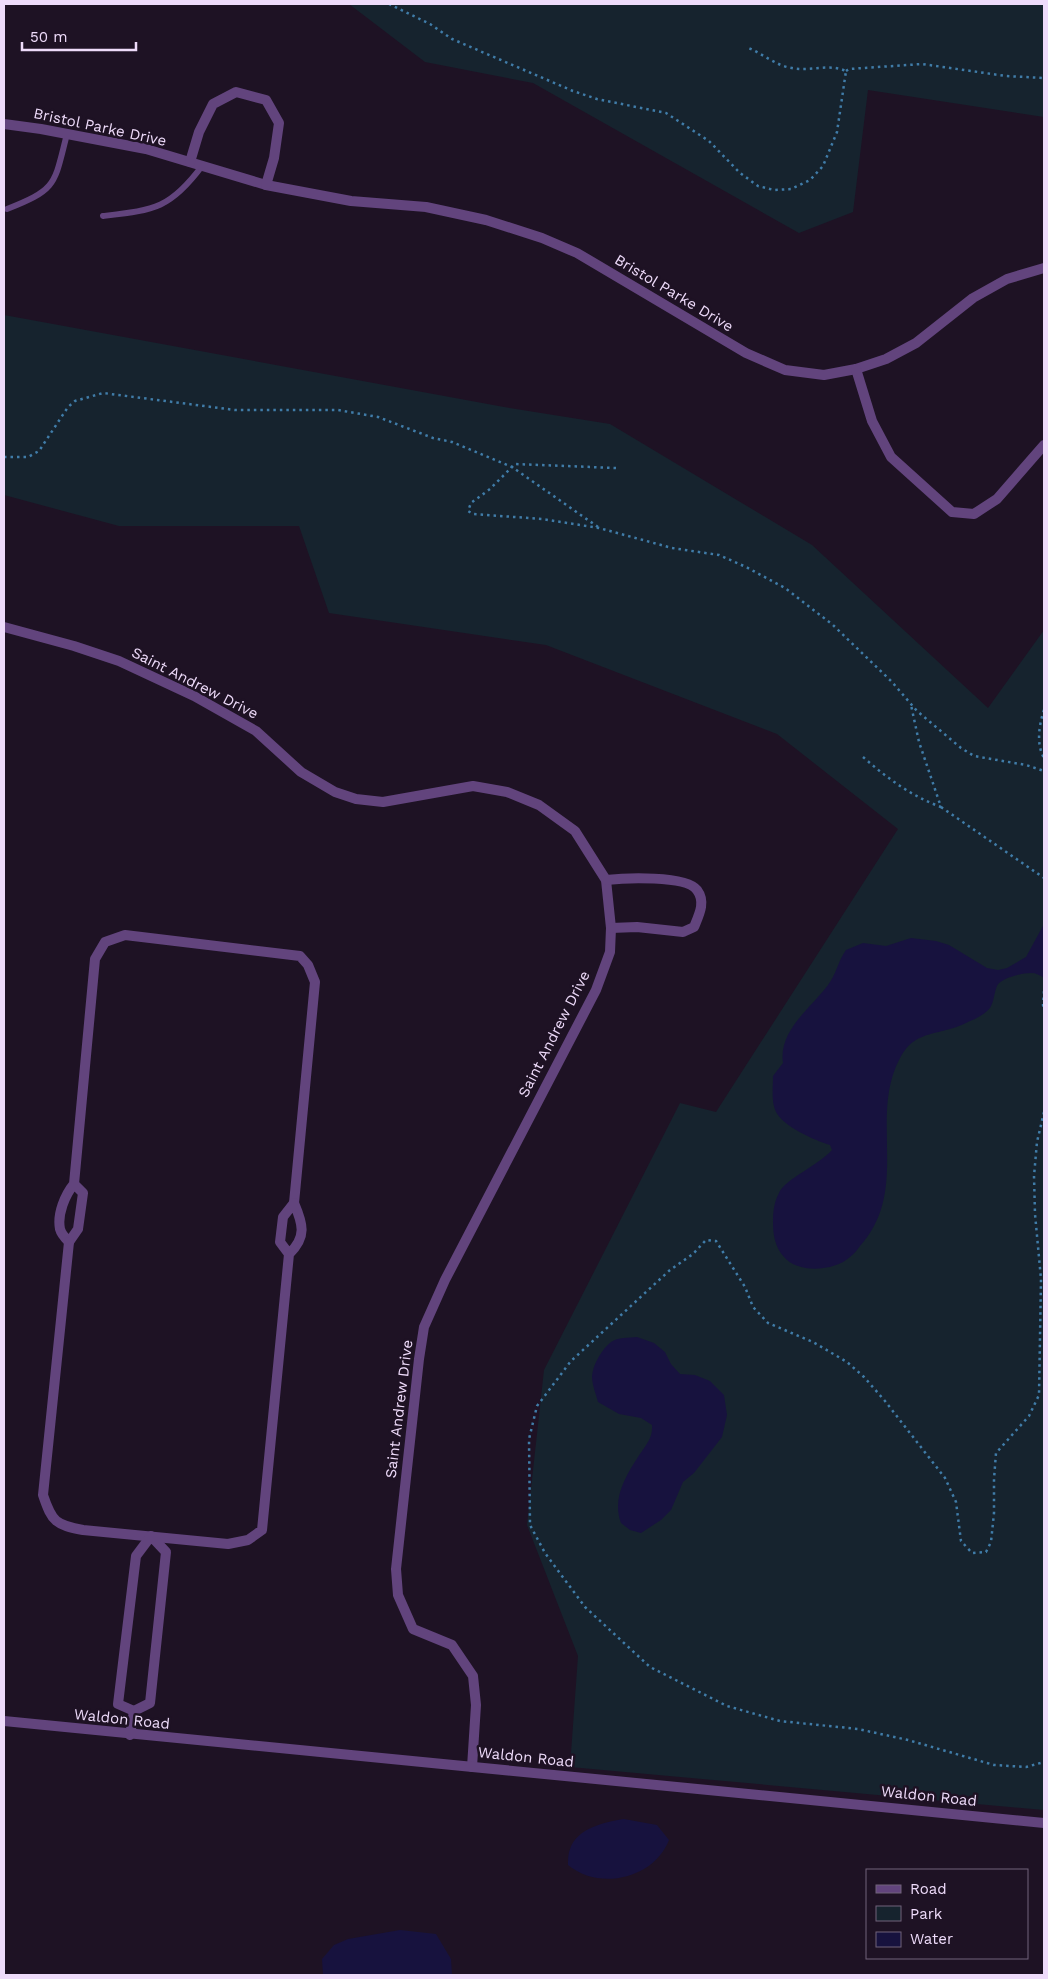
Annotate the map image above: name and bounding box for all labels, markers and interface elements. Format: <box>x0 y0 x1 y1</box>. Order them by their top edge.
scale bar <box>22 20 136 52</box>
text: 50 m <box>30 28 67 46</box>
street label: Bristol Parke Drive <box>32 104 168 150</box>
street label: Bristol Parke Drive <box>611 250 737 336</box>
street label: Saint Andrew Drive <box>129 643 261 723</box>
street label: Saint Andrew Drive <box>514 968 594 1100</box>
street label: Saint Andrew Drive <box>382 1339 416 1479</box>
street label: Waldon Road <box>73 1705 171 1733</box>
street label: Waldon Road <box>477 1743 575 1771</box>
street label: Waldon Road <box>880 1782 978 1810</box>
legend <box>866 1869 1028 1959</box>
text: Road <box>910 1880 947 1898</box>
text: Park <box>910 1905 943 1923</box>
text: Water <box>910 1930 953 1948</box>

